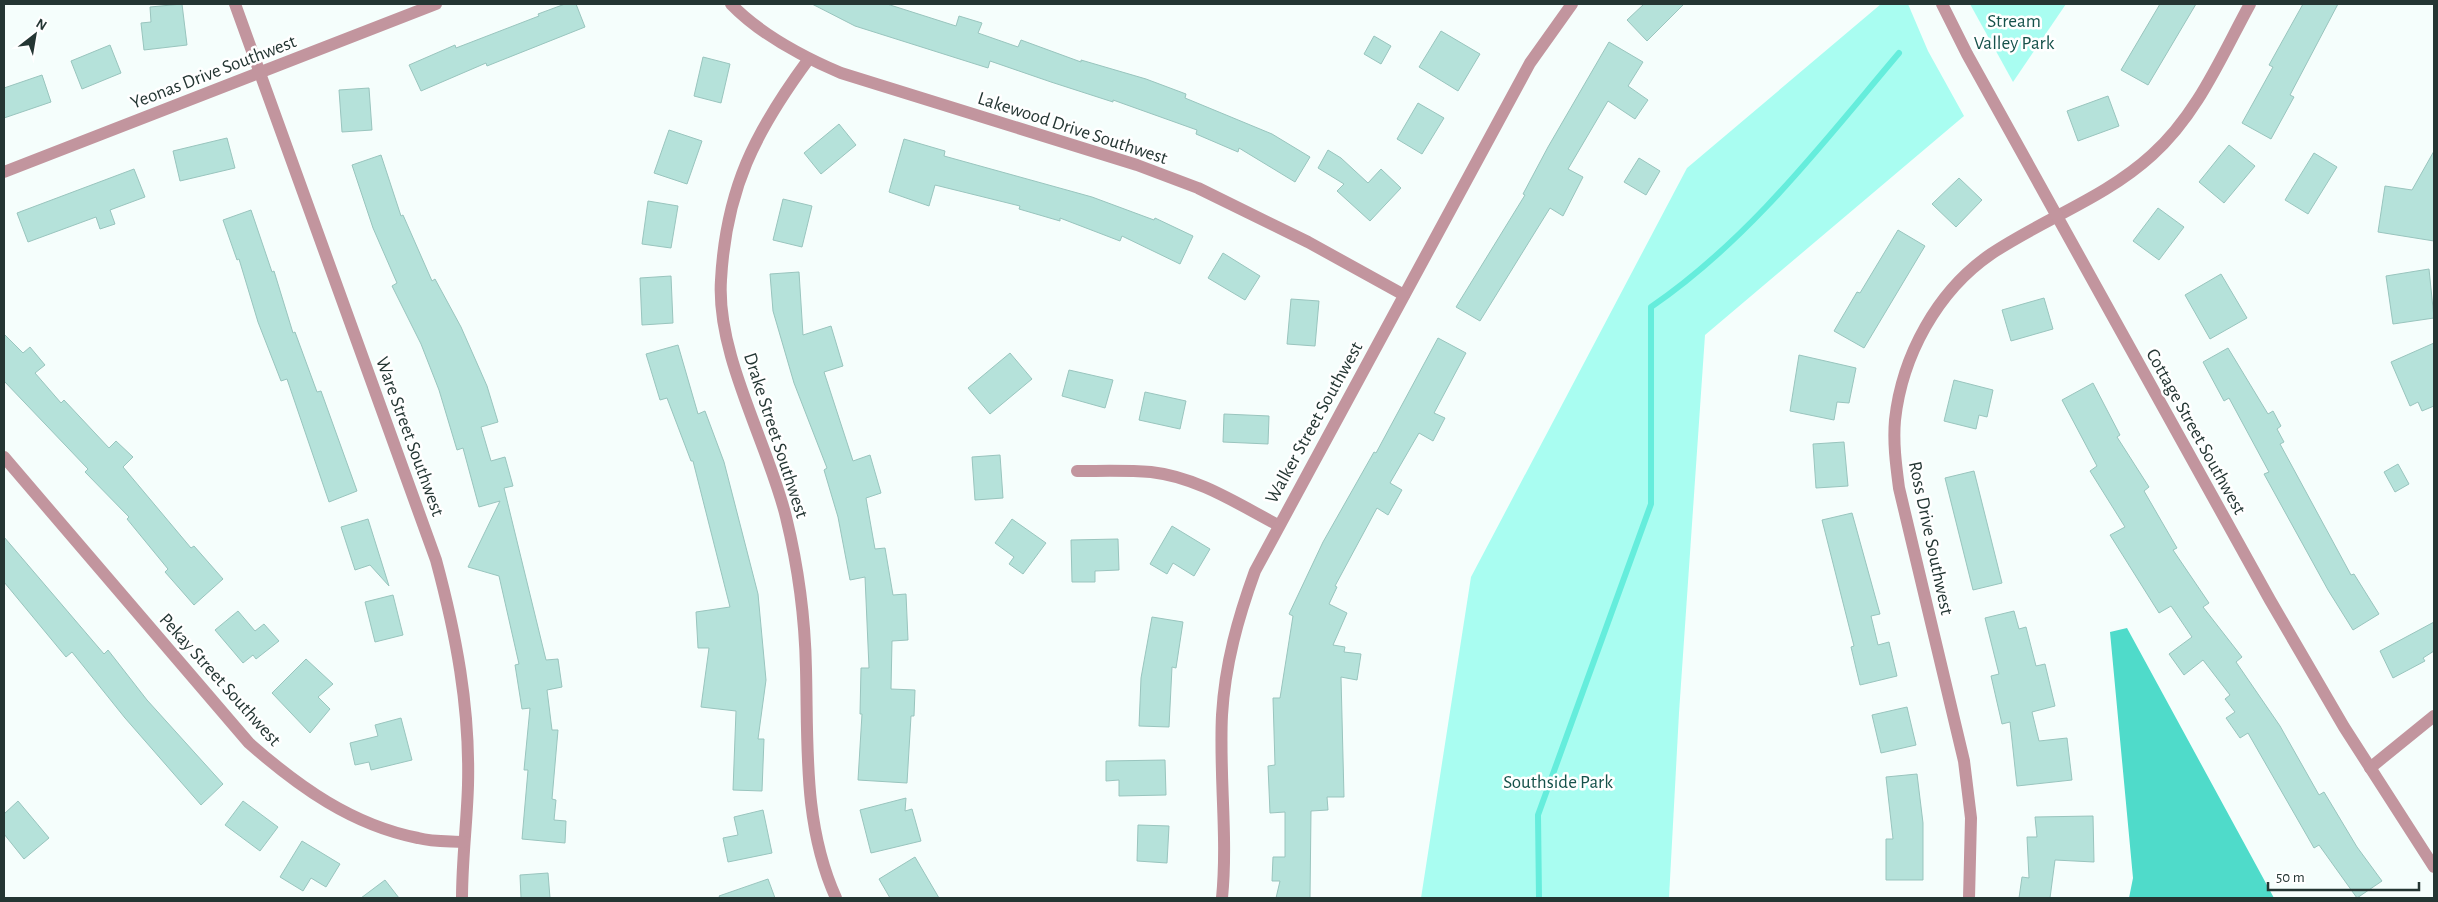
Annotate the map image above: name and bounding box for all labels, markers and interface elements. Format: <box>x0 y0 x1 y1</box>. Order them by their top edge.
north arrow <box>10 10 60 60</box>
park label: Stream Valley Park <box>1974 12 2055 53</box>
text: N <box>33 16 49 33</box>
street label: Yeonas Drive Southwest <box>128 32 299 113</box>
street label: Lakewood Drive Southwest <box>975 89 1170 168</box>
street label: Walker Street Southwest <box>1262 339 1367 507</box>
street label: Cottage Street Southwest <box>2142 346 2249 518</box>
street label: Drake Street Southwest <box>740 350 811 521</box>
street label: Ware Street Southwest <box>372 354 447 519</box>
street label: Ross Drive Southwest <box>1905 460 1956 617</box>
street label: Pekay Street Southwest <box>155 610 284 750</box>
park label: Southside Park <box>1503 773 1613 792</box>
scale bar <box>2268 860 2419 892</box>
text: 50 m <box>2276 870 2305 885</box>

